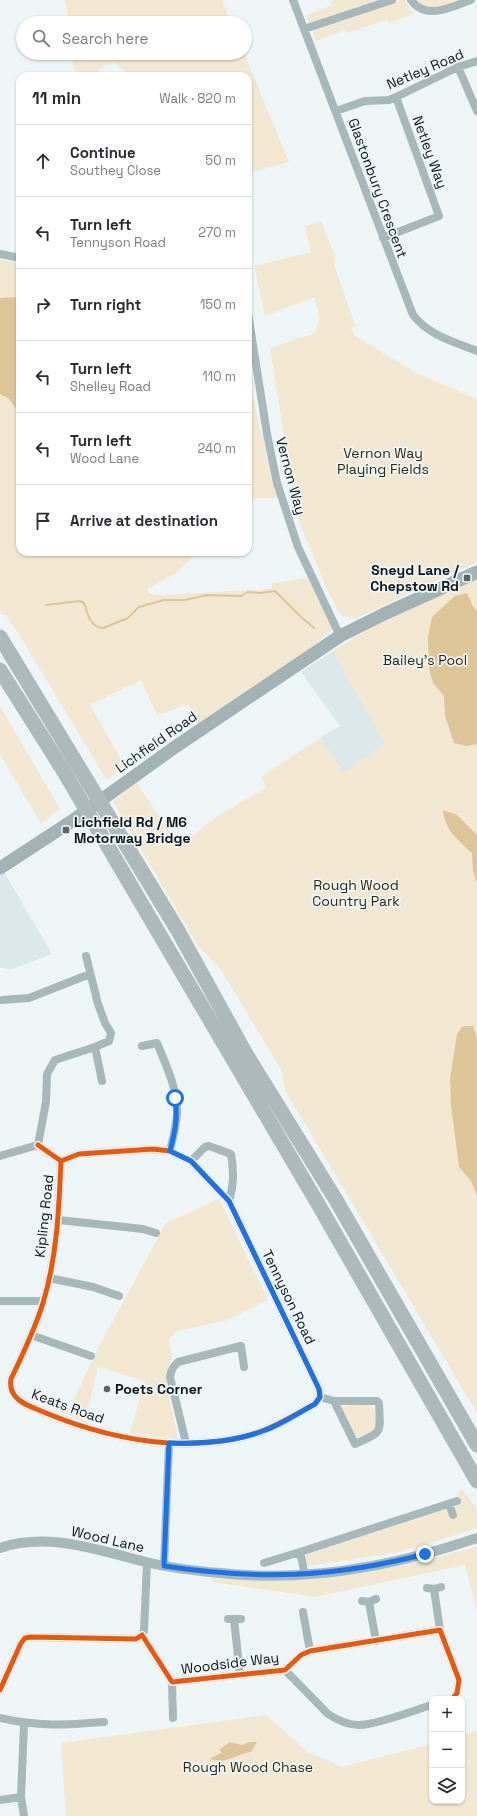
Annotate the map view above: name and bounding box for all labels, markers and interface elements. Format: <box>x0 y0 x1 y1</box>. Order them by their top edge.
search box <box>16 16 252 60</box>
icon: search <box>30 27 52 49</box>
text: Search here <box>62 29 148 48</box>
street label: Netley Road <box>384 45 466 93</box>
text: 11 min <box>32 87 81 109</box>
text: Walk · 820 m <box>159 90 236 107</box>
street label: Netley Way <box>409 113 451 191</box>
street label: Glastonbury Crescent <box>344 116 412 260</box>
text: Continue <box>70 143 136 162</box>
icon: ahead <box>32 150 54 172</box>
text: 50 m <box>205 152 236 169</box>
text: Southey Close <box>70 162 161 179</box>
text: Turn left <box>70 215 132 234</box>
icon: left <box>32 222 54 244</box>
text: 270 m <box>198 224 236 241</box>
text: Tennyson Road <box>70 234 166 251</box>
icon: right <box>32 294 54 316</box>
text: Turn right <box>70 295 141 314</box>
text: 150 m <box>200 296 236 313</box>
text: Turn left <box>70 359 132 378</box>
icon: left <box>32 366 54 388</box>
text: 110 m <box>202 368 236 385</box>
text: Shelley Road <box>70 378 151 395</box>
text: Turn left <box>70 431 132 450</box>
street label: Vernon Way <box>272 435 310 517</box>
icon: left <box>32 438 54 460</box>
text: 240 m <box>198 440 236 457</box>
park label: Vernon Way Playing Fields <box>337 444 429 478</box>
text: Wood Lane <box>70 450 139 467</box>
icon: arrive <box>32 510 54 532</box>
text: Arrive at destination <box>70 511 218 530</box>
place label: Sneyd Lane / Chepstow Rd <box>370 561 460 595</box>
marker: Sneyd Lane / Chepstow Rd <box>462 573 472 583</box>
park label: Bailey's Pool <box>383 651 467 669</box>
street label: Lichfield Road <box>112 707 200 777</box>
place label: Lichfield Rd / M6 Motorway Bridge <box>74 813 191 847</box>
marker: Lichfield Rd / M6 Motorway Bridge <box>61 825 71 835</box>
park label: Rough Wood Country Park <box>312 876 400 910</box>
route start <box>166 1089 184 1107</box>
street label: Kipling Road <box>31 1174 57 1258</box>
street label: Tennyson Road <box>258 1247 320 1347</box>
place label: Poets Corner <box>115 1380 203 1398</box>
marker: Poets Corner <box>102 1384 112 1394</box>
street label: Keats Road <box>29 1385 107 1427</box>
street label: Wood Lane <box>70 1522 146 1556</box>
route end <box>416 1545 434 1563</box>
street label: Woodside Way <box>180 1648 280 1678</box>
map controls <box>429 1696 465 1804</box>
button: + <box>429 1696 465 1732</box>
button: − <box>429 1732 465 1768</box>
park label: Rough Wood Chase <box>183 1758 313 1776</box>
button: layers <box>429 1768 465 1804</box>

